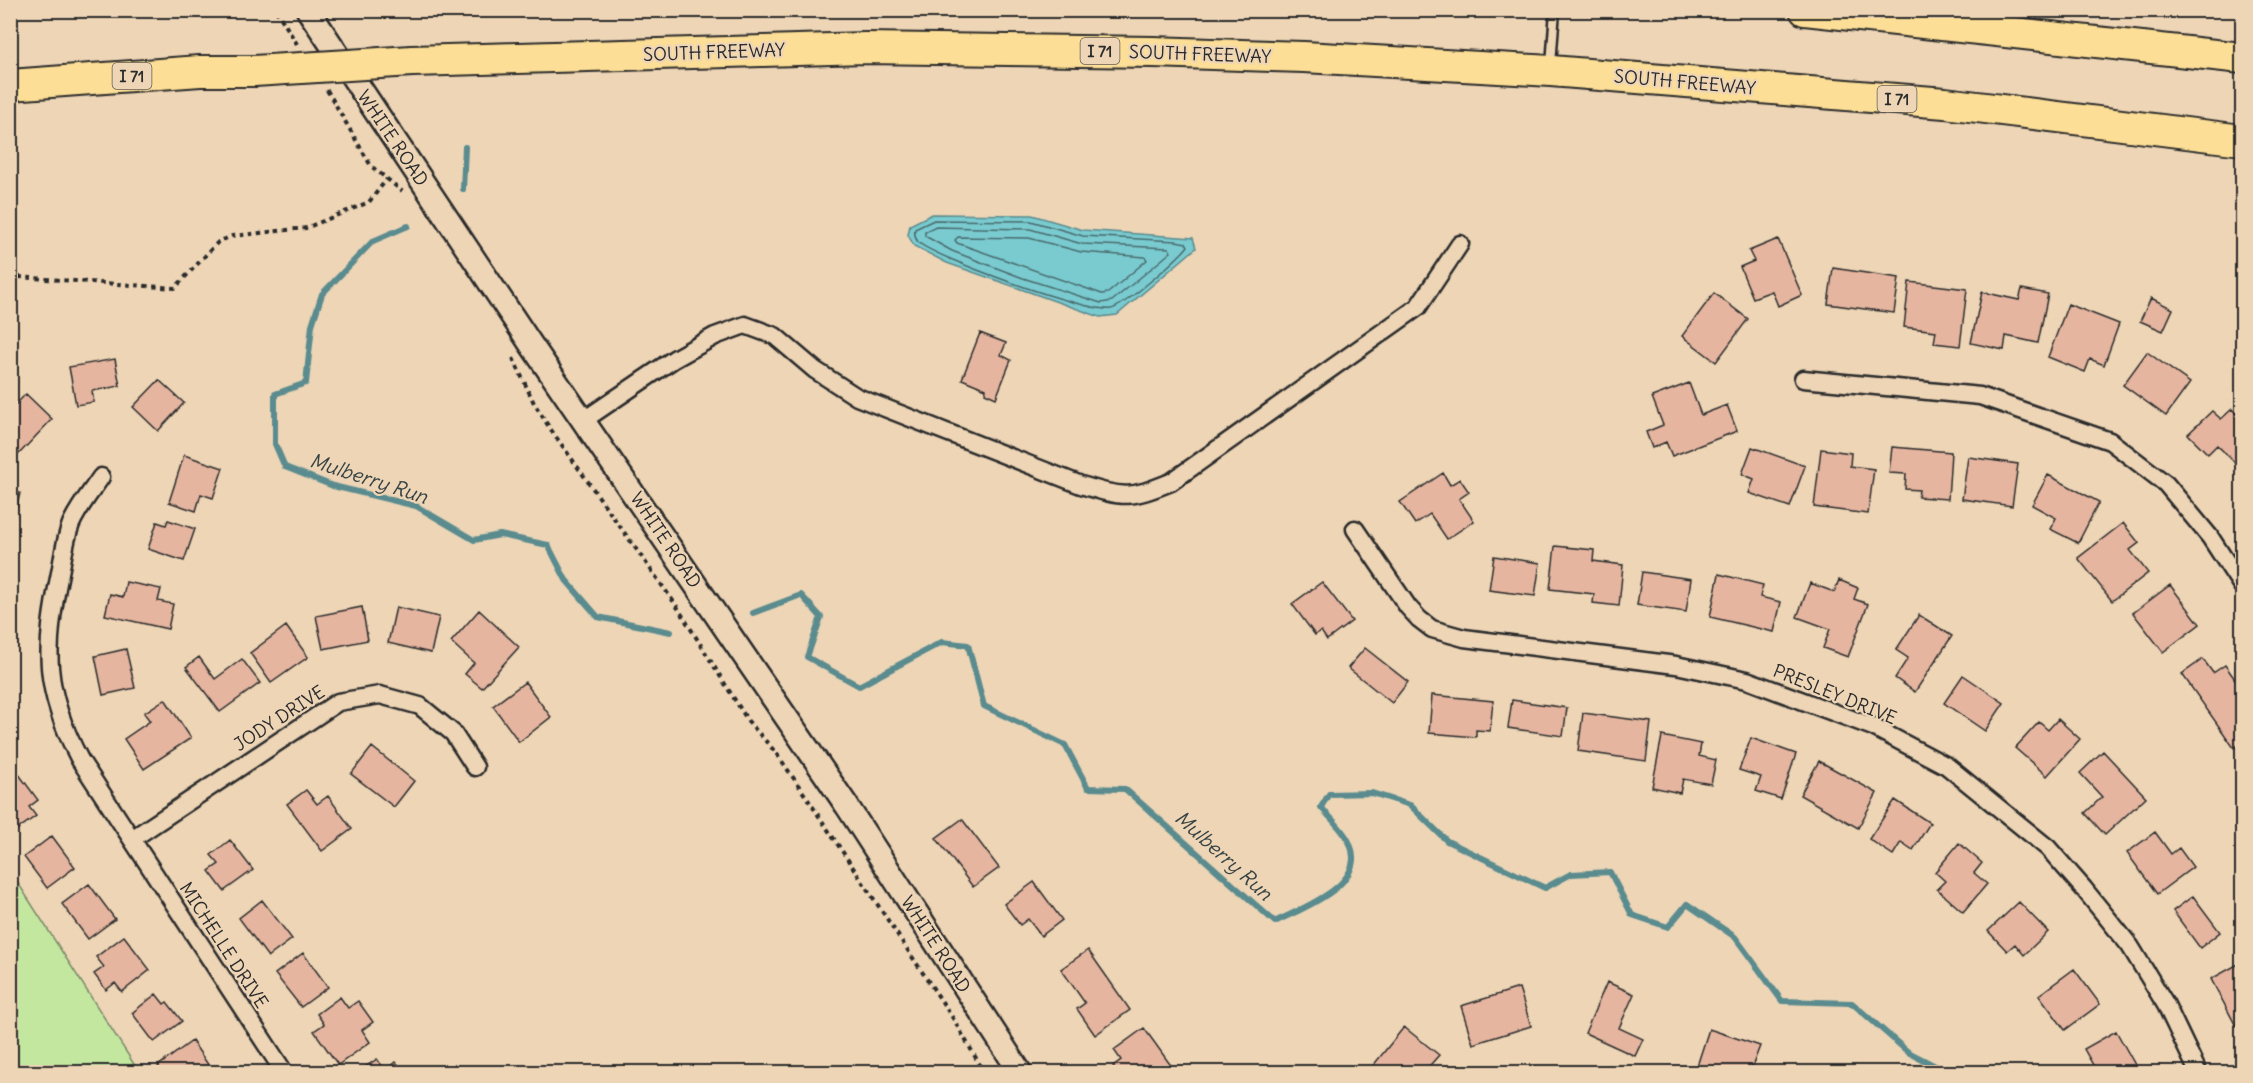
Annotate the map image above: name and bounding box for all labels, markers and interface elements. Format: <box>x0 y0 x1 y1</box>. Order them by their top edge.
street label: SOUTH FREEWAY <box>643 38 786 66</box>
road number: I 71 <box>1080 38 1120 64</box>
street label: SOUTH FREEWAY <box>1129 40 1272 68</box>
road number: I 71 <box>112 63 152 89</box>
street label: SOUTH FREEWAY <box>1613 64 1757 100</box>
street label: WHITE ROAD <box>352 86 434 190</box>
road number: I 71 <box>1878 86 1916 112</box>
water label: Mulberry Run <box>307 447 431 509</box>
street label: WHITE ROAD <box>625 488 707 592</box>
street label: PRESLEY DRIVE <box>1770 659 1900 729</box>
street label: JODY DRIVE <box>229 680 329 756</box>
water label: Mulberry Run <box>1170 805 1278 906</box>
street label: MICHELLE DRIVE <box>175 878 273 1012</box>
street label: WHITE ROAD <box>896 891 976 997</box>

